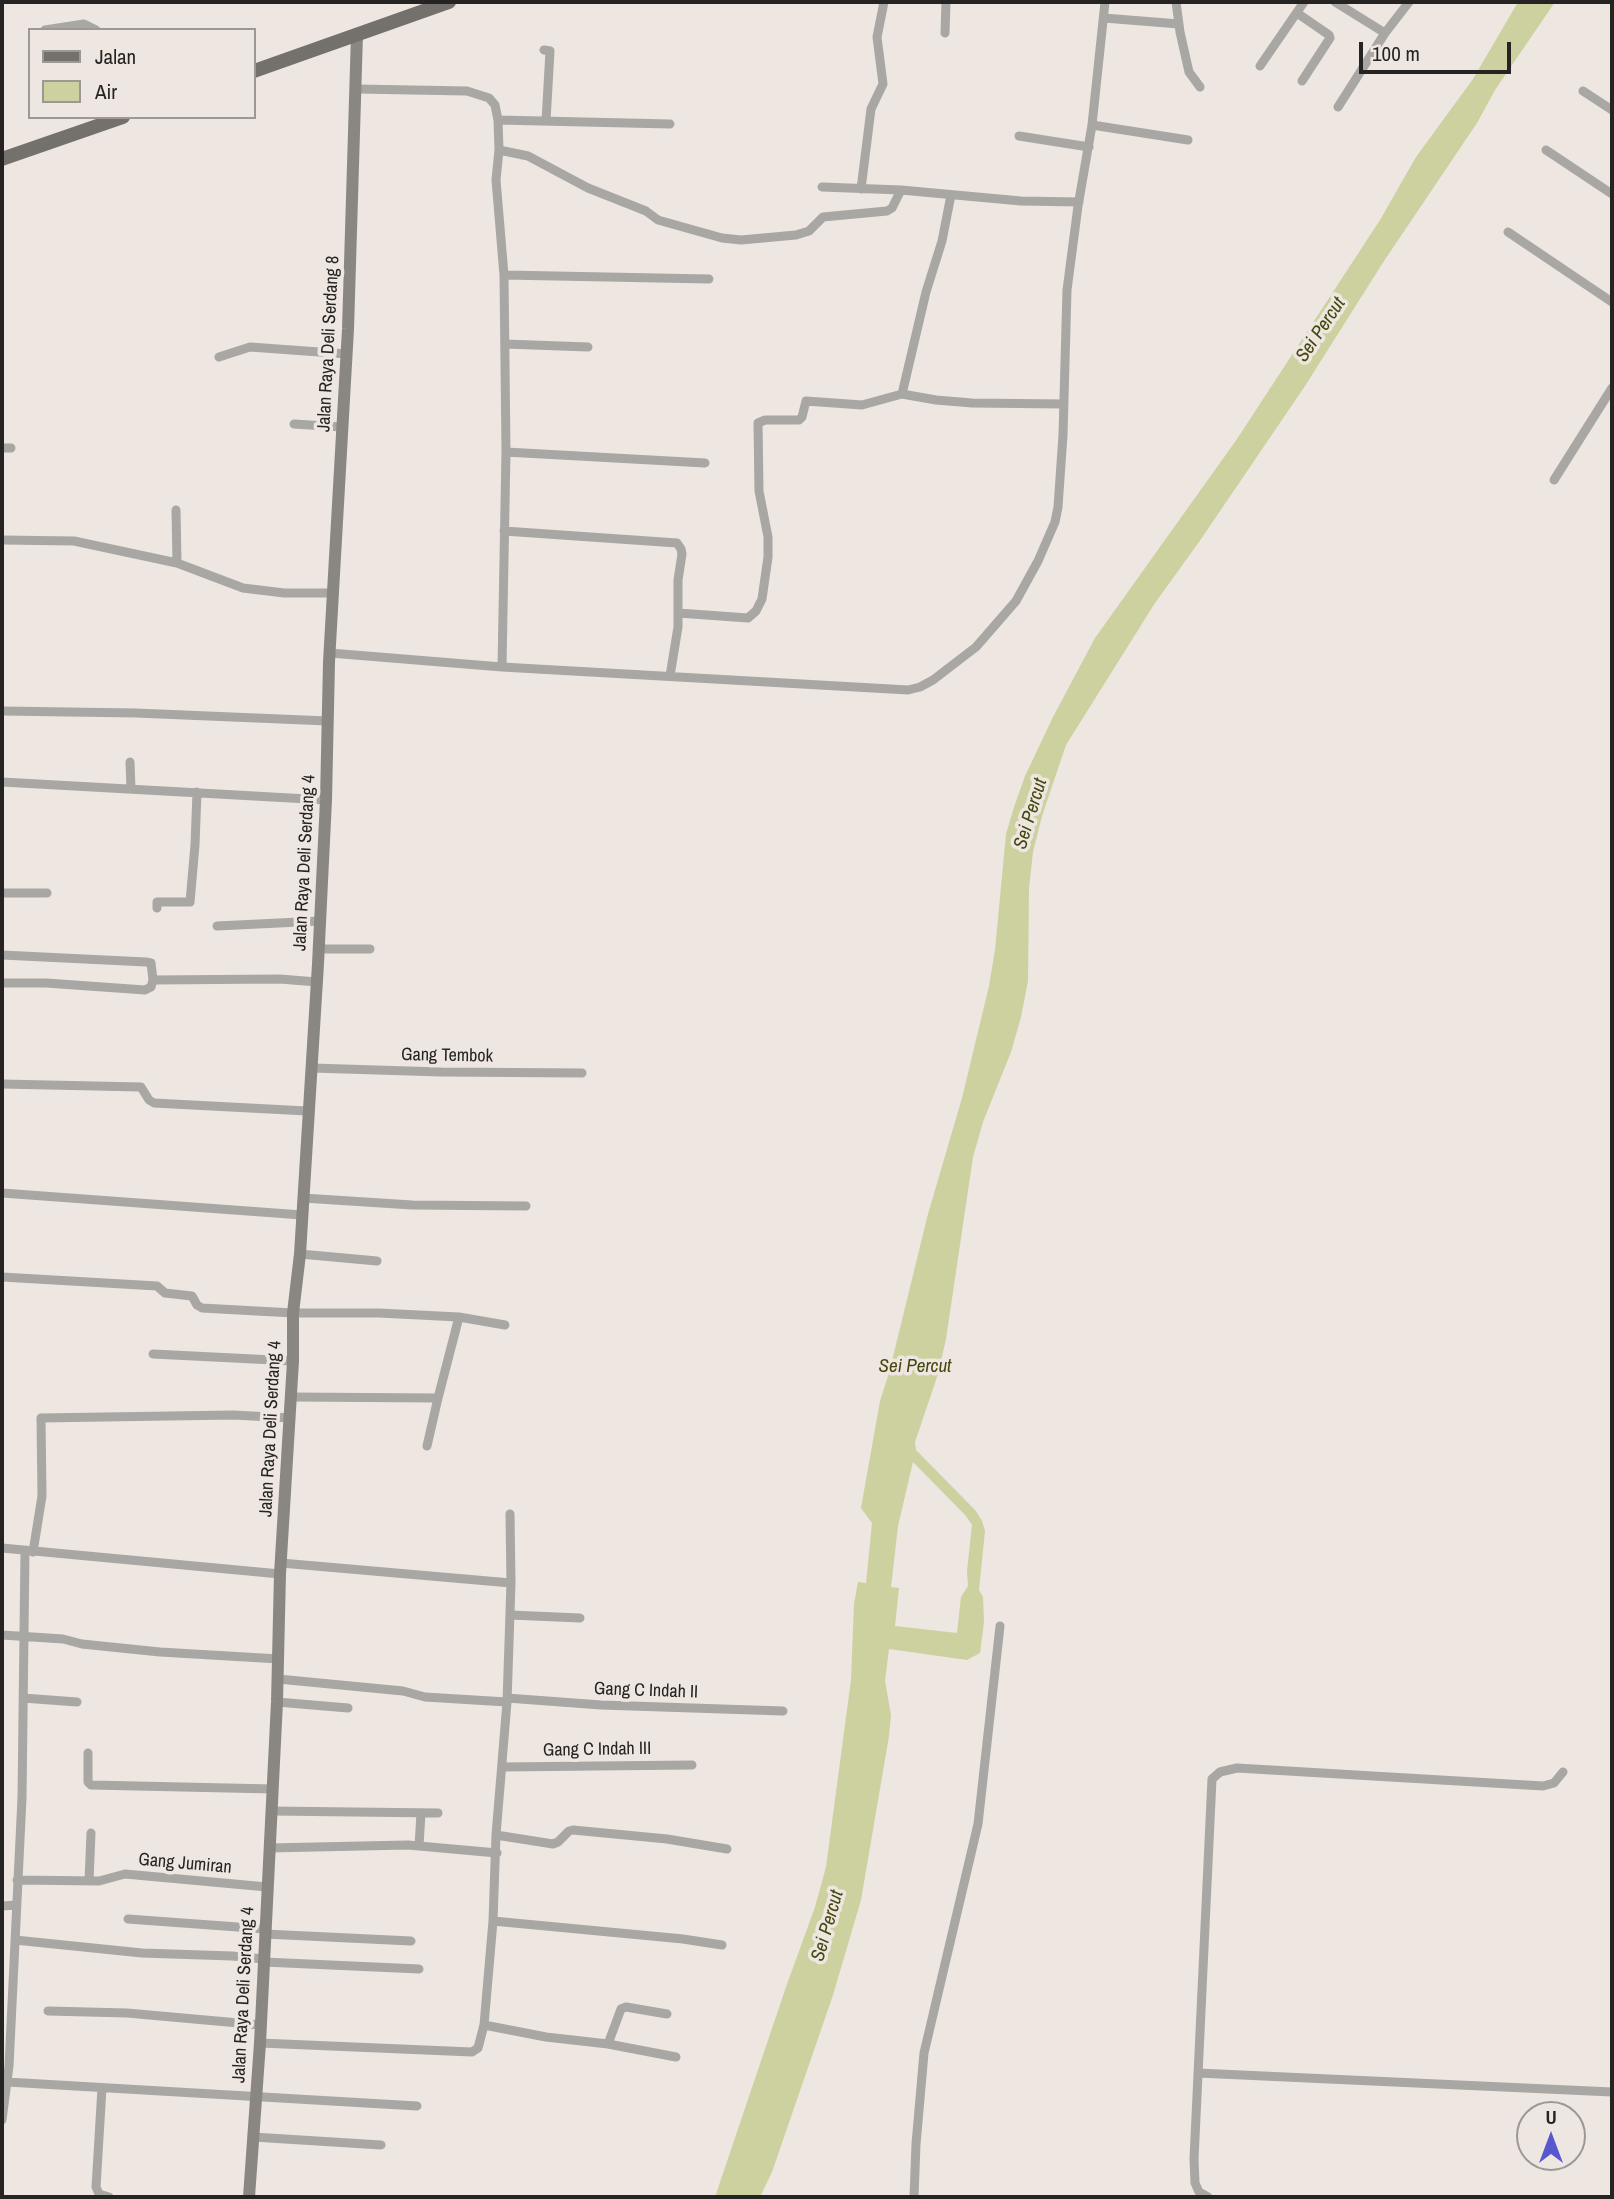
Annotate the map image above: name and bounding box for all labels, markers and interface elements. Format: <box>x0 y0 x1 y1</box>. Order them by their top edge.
legend <box>28 28 256 119</box>
scale bar <box>1362 28 1514 72</box>
text: 100 m <box>1372 39 1420 68</box>
text: Jalan <box>95 42 136 71</box>
text: Air <box>95 77 117 106</box>
street label: Jalan Raya Deli Serdang 8 <box>314 255 344 433</box>
water label: Sei Percut <box>1291 293 1351 367</box>
street label: Jalan Raya Deli Serdang 4 <box>290 774 320 952</box>
water label: Sei Percut <box>1009 776 1053 852</box>
street label: Gang Tembok <box>401 1044 493 1068</box>
street label: Jalan Raya Deli Serdang 4 <box>256 1340 286 1518</box>
water label: Sei Percut <box>879 1356 951 1378</box>
street label: Gang C Indah II <box>594 1678 698 1704</box>
street label: Gang C Indah III <box>543 1738 651 1762</box>
street label: Gang Jumiran <box>137 1849 233 1879</box>
water label: Sei Percut <box>807 1888 849 1964</box>
street label: Jalan Raya Deli Serdang 4 <box>229 1906 259 2084</box>
north arrow <box>1516 2101 1586 2171</box>
text: U <box>1545 2104 1557 2130</box>

